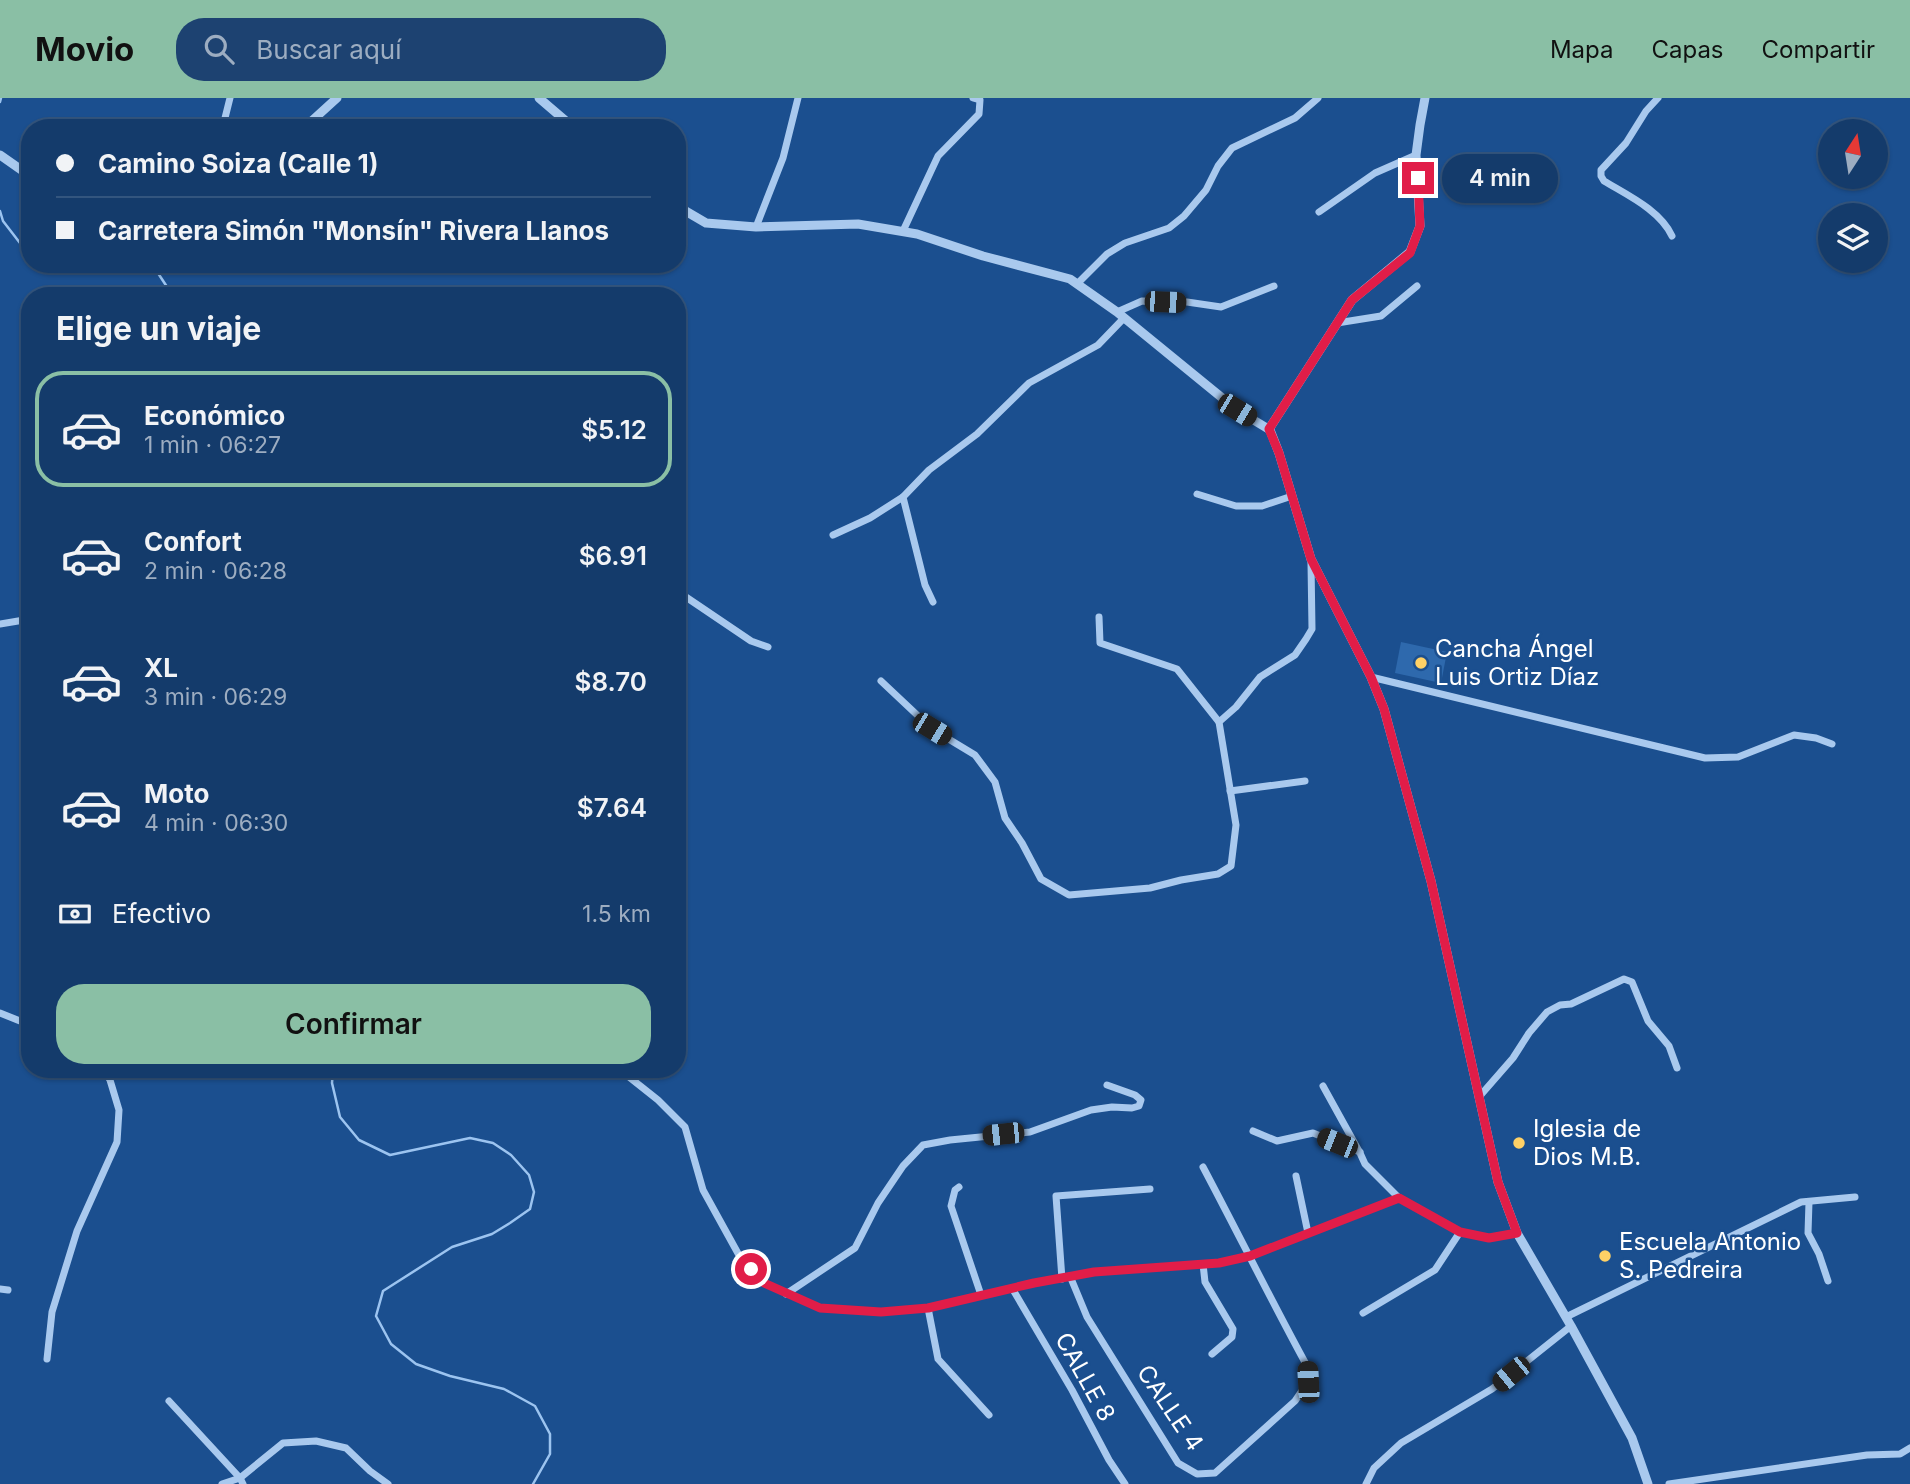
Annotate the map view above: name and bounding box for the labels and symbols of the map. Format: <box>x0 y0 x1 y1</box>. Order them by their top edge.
north arrow <box>1818 119 1888 189</box>
callout: 4 min <box>1442 154 1558 202</box>
route end <box>1402 162 1434 194</box>
car <box>1144 291 1187 313</box>
car <box>1214 390 1261 430</box>
place label: Cancha Ángel Luis Ortiz Díaz <box>1435 633 1599 691</box>
marker: Cancha Ángel Luis Ortiz Díaz <box>1413 655 1429 671</box>
car <box>909 709 956 749</box>
place label: Iglesia de Dios M.B. <box>1533 1114 1641 1171</box>
car <box>982 1121 1025 1147</box>
car <box>1314 1125 1361 1161</box>
marker: Iglesia de Dios M.B. <box>1511 1135 1527 1151</box>
place label: Escuela Antonio S. Pedreira <box>1619 1227 1801 1284</box>
marker: Escuela Antonio S. Pedreira <box>1597 1248 1613 1264</box>
route start <box>735 1253 767 1285</box>
street label: CALLE 8 <box>1049 1327 1122 1426</box>
car <box>1489 1353 1534 1395</box>
street label: CALLE 4 <box>1131 1359 1210 1456</box>
car <box>1297 1360 1320 1404</box>

